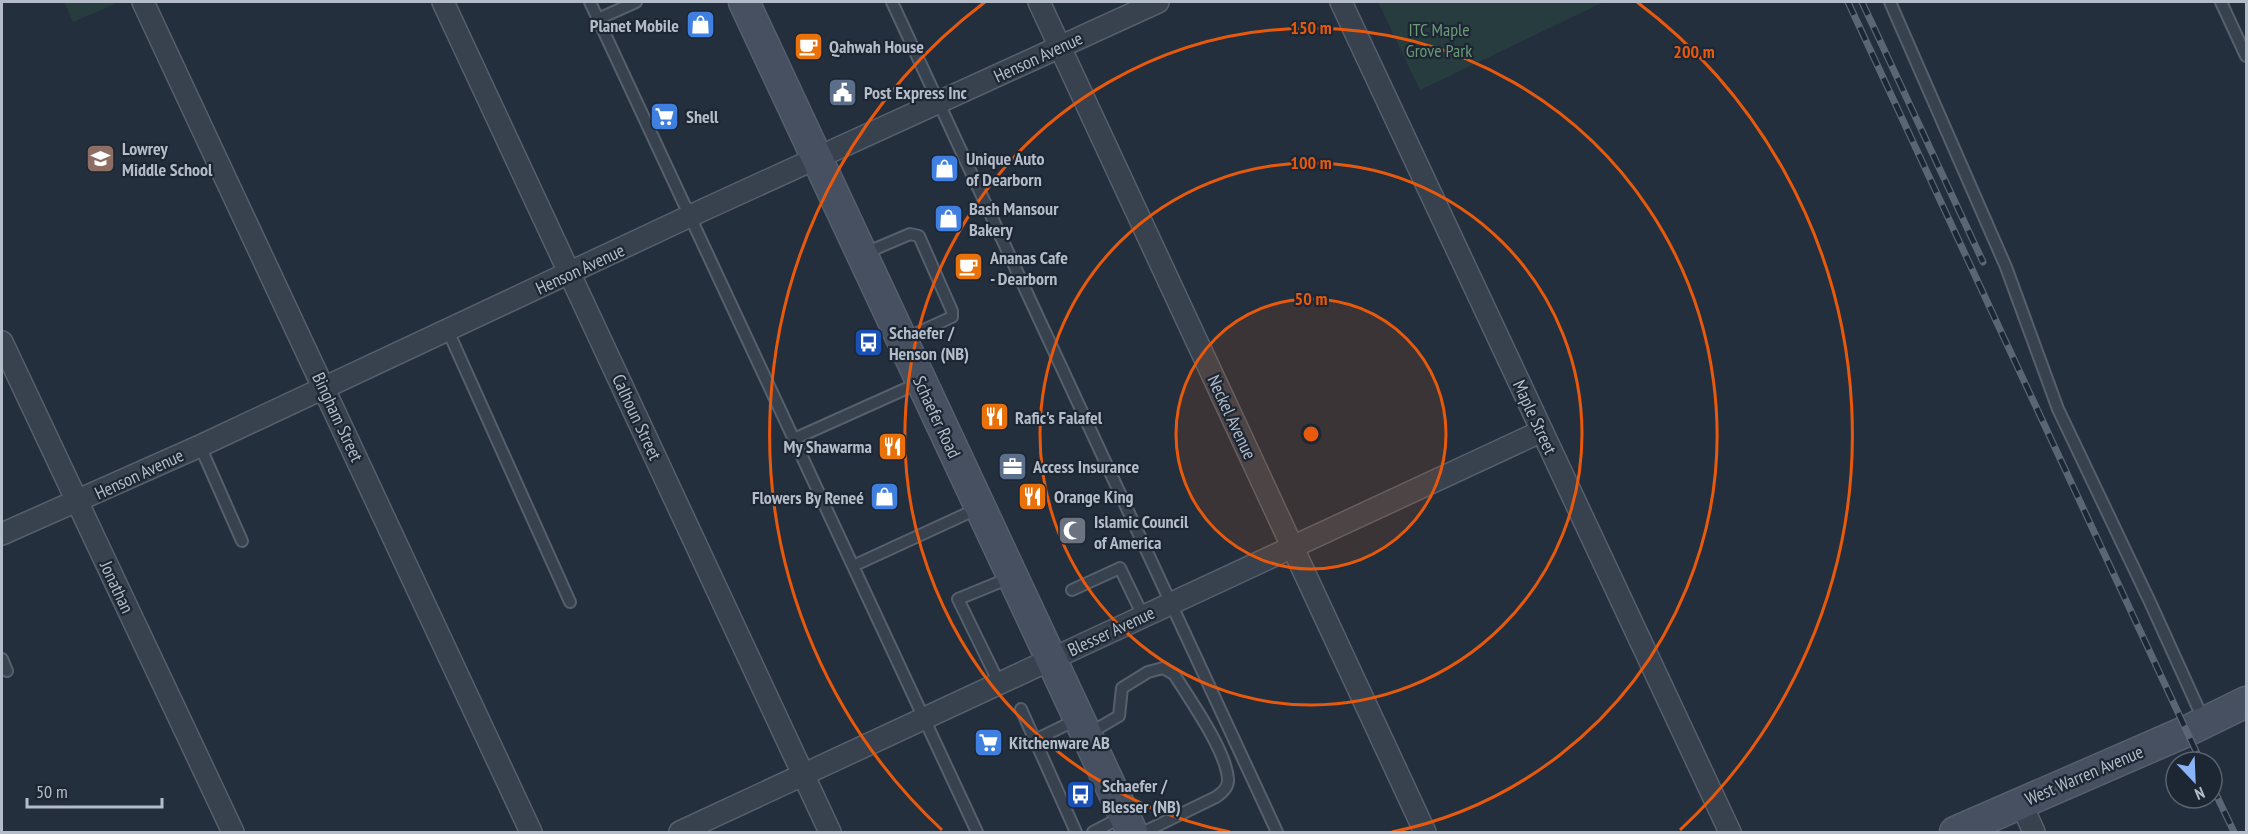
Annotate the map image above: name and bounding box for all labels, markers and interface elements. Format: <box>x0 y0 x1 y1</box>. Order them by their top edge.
shop icon: Planet Mobile <box>684 9 716 41</box>
place label: Planet Mobile <box>590 14 679 37</box>
text: 150 m <box>1290 16 1332 39</box>
park label: ITC Maple Grove Park <box>1406 18 1472 62</box>
street label: Henson Avenue <box>990 26 1086 88</box>
cafe icon: Qahwah House <box>792 30 824 62</box>
place label: Qahwah House <box>829 35 924 58</box>
text: 200 m <box>1673 40 1715 63</box>
public building icon: Post Express Inc <box>827 76 859 108</box>
place label: Post Express Inc <box>864 81 968 104</box>
supermarket icon: Shell <box>649 100 681 132</box>
place label: Shell <box>686 105 719 128</box>
place label: Lowrey Middle School <box>122 137 213 181</box>
school or university icon: Lowrey Middle School <box>85 142 117 174</box>
place label: Unique Auto of Dearborn <box>966 147 1044 191</box>
text: 100 m <box>1290 151 1332 174</box>
shop icon: Unique Auto of Dearborn <box>929 152 961 184</box>
place label: Bash Mansour Bakery <box>969 197 1059 241</box>
shop icon: Bash Mansour Bakery <box>932 202 964 234</box>
street label: Henson Avenue <box>532 238 628 300</box>
place label: Ananas Cafe - Dearborn <box>989 246 1068 290</box>
cafe icon: Ananas Cafe - Dearborn <box>953 251 985 283</box>
text: 50 m <box>1295 287 1327 310</box>
place label: Schaefer / Henson (NB) <box>889 321 969 365</box>
bus stop icon: Schaefer / Henson (NB) <box>852 326 884 358</box>
street label: Bingham Street <box>307 369 369 465</box>
street label: Calhoun Street <box>607 370 667 464</box>
street label: Neckel Avenue <box>1202 371 1262 463</box>
street label: Schaefer Road <box>908 372 966 462</box>
street label: Maple Street <box>1508 376 1562 458</box>
restaurant icon: Rafic's Falafel <box>978 401 1010 433</box>
place label: Rafic's Falafel <box>1015 406 1103 429</box>
centre of rings <box>1301 424 1321 444</box>
restaurant icon: My Shawarma <box>877 430 909 462</box>
place label: My Shawarma <box>783 435 872 458</box>
street label: Henson Avenue <box>91 443 187 505</box>
office icon: Access Insurance <box>996 450 1028 482</box>
place label: Access Insurance <box>1032 455 1139 478</box>
restaurant icon: Orange King <box>1017 480 1049 512</box>
shop icon: Flowers By Reneé <box>869 481 901 513</box>
place label: Orange King <box>1054 485 1134 508</box>
place label: Flowers By Reneé <box>752 486 864 509</box>
place label: Islamic Council of America <box>1094 510 1189 554</box>
mosque icon: Islamic Council of America <box>1057 515 1089 547</box>
street label: Jonathan <box>94 556 139 617</box>
street label: Blesser Avenue <box>1064 601 1158 661</box>
supermarket icon: Kitchenware AB <box>972 726 1004 758</box>
place label: Kitchenware AB <box>1009 731 1110 754</box>
street label: West Warren Avenue <box>2021 740 2147 810</box>
north arrow <box>2164 750 2224 810</box>
scale bar <box>27 771 162 809</box>
place label: Schaefer / Blesser (NB) <box>1102 774 1181 818</box>
bus stop icon: Schaefer / Blesser (NB) <box>1065 779 1097 811</box>
text: 50 m <box>36 780 68 803</box>
text: N <box>2192 783 2208 805</box>

